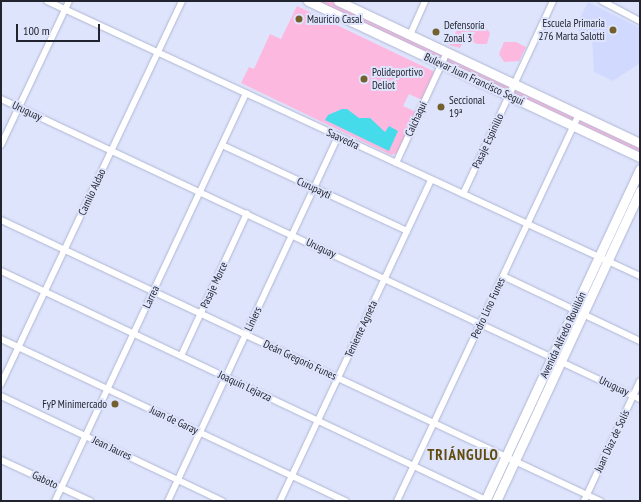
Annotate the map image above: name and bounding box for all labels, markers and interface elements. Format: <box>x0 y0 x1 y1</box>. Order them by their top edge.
place label: Mauricio Casal <box>307 12 362 26</box>
marker: Mauricio Casal <box>294 14 304 24</box>
scale bar <box>18 16 102 42</box>
place label: Escuela Primaria 276 Marta Salotti <box>539 17 605 43</box>
place label: Defensoría Zonal 3 <box>444 19 485 45</box>
text: 100 m <box>23 23 50 38</box>
marker: Escuela Primaria 276 Marta Salotti <box>608 25 618 35</box>
marker: Defensoría Zonal 3 <box>431 27 441 37</box>
street label: Bulevar Juan Francisco Seguí <box>422 50 526 108</box>
place label: Polideportivo Deliot <box>372 66 423 92</box>
marker: Polideportivo Deliot <box>359 74 369 84</box>
place label: Seccional 19ª <box>449 94 485 120</box>
street label: Uruguay <box>10 98 44 124</box>
street label: Calchaqui <box>402 99 430 139</box>
marker: Seccional 19ª <box>436 102 446 112</box>
street label: Pasaje Espinillo <box>470 111 506 171</box>
street label: Saavedra <box>325 126 361 152</box>
street label: Camilo Aldao <box>75 166 109 218</box>
street label: Curupayti <box>295 174 333 202</box>
street label: Uruguay <box>304 235 338 261</box>
street label: Pasaje Morce <box>198 260 230 310</box>
street label: Pedro Lino Funes <box>468 276 508 340</box>
street label: Larrea <box>140 283 162 311</box>
street label: Avenida Alfredo Rouillón <box>537 290 589 380</box>
street label: Teniente Agneta <box>342 298 380 360</box>
street label: Liniers <box>242 305 264 333</box>
street label: Deán Gregorio Funes <box>261 337 339 383</box>
street label: Joaquín Lejarza <box>216 368 274 404</box>
street label: Uruguay <box>597 373 631 399</box>
place label: FyP Minimercado <box>42 397 107 411</box>
marker: FyP Minimercado <box>110 399 120 409</box>
street label: Juan de Garay <box>148 403 200 437</box>
street label: Juan Díaz de Solís <box>592 408 632 474</box>
street label: Jean Jaures <box>90 433 134 463</box>
district label: TRIÁNGULO <box>427 446 499 464</box>
street label: Gaboto <box>30 468 60 492</box>

